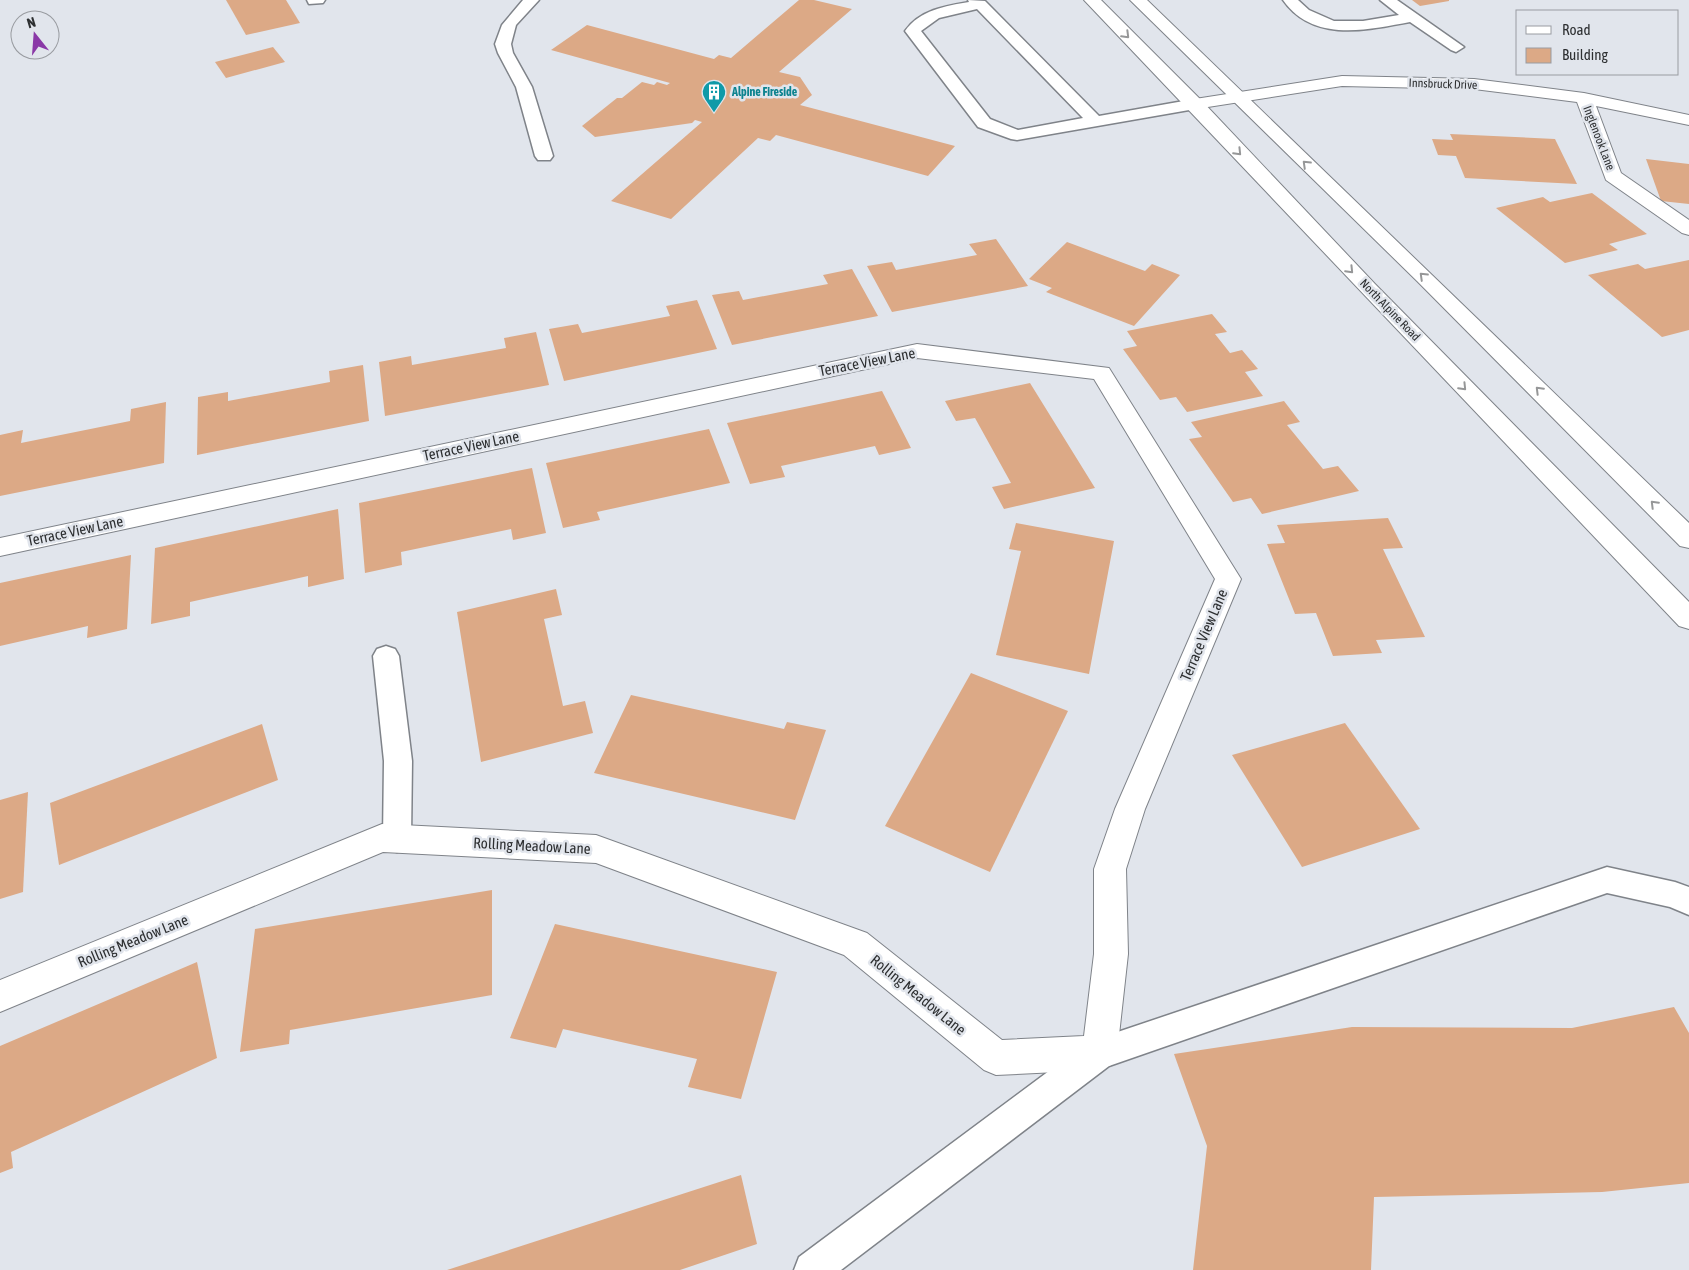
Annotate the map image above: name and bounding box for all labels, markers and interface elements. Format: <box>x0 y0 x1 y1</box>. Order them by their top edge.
north arrow <box>10 10 60 60</box>
legend <box>1516 10 1679 75</box>
text: N <box>25 14 37 31</box>
text: Road <box>1562 21 1591 38</box>
one-way arrow <box>1120 29 1129 38</box>
text: Building <box>1562 46 1608 63</box>
street label: Innsbruck Drive <box>1408 76 1478 92</box>
building icon: Alpine Fireside <box>701 79 727 113</box>
place label: Alpine Fireside <box>731 85 798 99</box>
street label: Inglenook Lane <box>1580 104 1618 172</box>
one-way arrow <box>1232 147 1241 156</box>
one-way arrow <box>1302 160 1311 169</box>
one-way arrow <box>1345 264 1354 273</box>
one-way arrow <box>1420 273 1429 282</box>
street label: North Alpine Road <box>1357 276 1423 344</box>
street label: Terrace View Lane <box>817 344 917 379</box>
one-way arrow <box>1457 381 1466 390</box>
one-way arrow <box>1535 387 1544 396</box>
street label: Terrace View Lane <box>421 427 521 464</box>
one-way arrow <box>1651 501 1660 510</box>
street label: Terrace View Lane <box>25 512 125 549</box>
street label: Terrace View Lane <box>1177 586 1231 683</box>
street label: Rolling Meadow Lane <box>473 834 591 857</box>
street label: Rolling Meadow Lane <box>75 911 191 970</box>
street label: Rolling Meadow Lane <box>867 951 969 1038</box>

